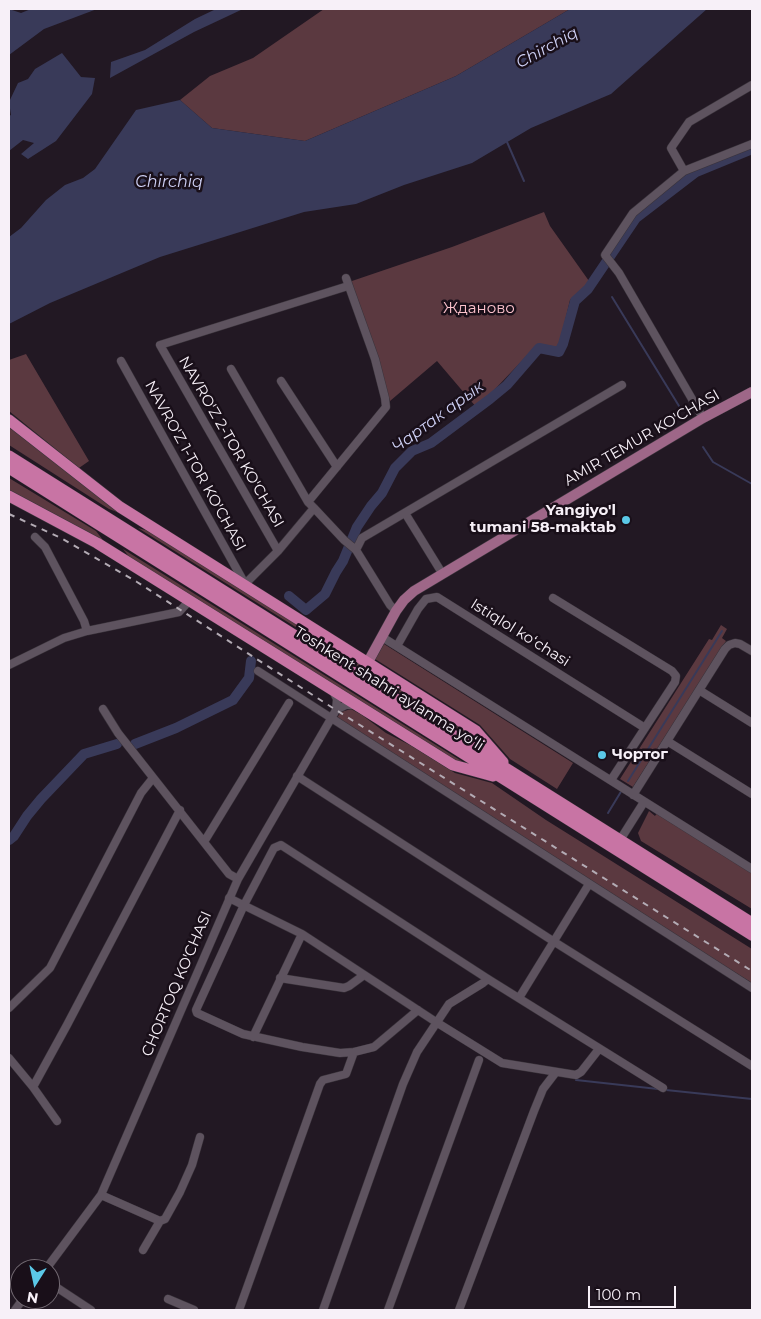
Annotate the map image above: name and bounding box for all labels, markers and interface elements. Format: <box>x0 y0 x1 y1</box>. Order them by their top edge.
water label: Chirchiq <box>513 23 581 73</box>
water label: Chirchiq <box>135 172 203 192</box>
park label: Жданово <box>443 300 515 318</box>
street label: NAVRO'Z 2-TOR KO'CHASI <box>175 353 287 531</box>
water label: Чартак арык <box>388 377 488 457</box>
street label: NAVRO'Z 1-TOR KO'CHASI <box>141 378 249 554</box>
street label: AMIR TEMUR KO'CHASI <box>561 386 723 490</box>
place label: Yangiyo'l tumani 58-maktab <box>470 502 616 537</box>
marker: Yangiyo'l tumani 58-maktab <box>620 514 632 526</box>
street label: Istiqlol koʻchasi <box>467 595 573 671</box>
street label: Toshkent shahri aylanma yoʻli <box>291 623 487 755</box>
place label: Чортог <box>612 746 668 764</box>
marker: Чортог <box>596 749 608 761</box>
street label: CHORTOQ KO'CHASI <box>138 909 216 1059</box>
north arrow <box>10 1259 60 1309</box>
scale bar <box>591 1276 678 1308</box>
text: 100 m <box>596 1285 641 1304</box>
text: N <box>25 1288 40 1308</box>

